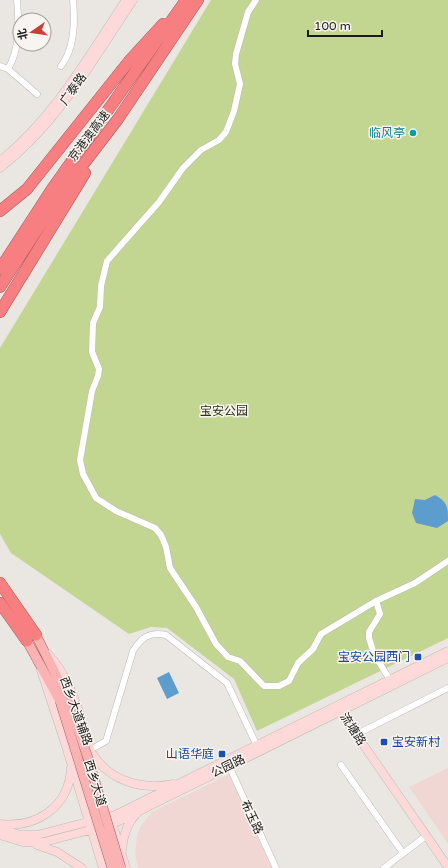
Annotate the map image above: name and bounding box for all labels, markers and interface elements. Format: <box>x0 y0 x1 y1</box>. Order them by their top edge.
north arrow <box>12 12 52 52</box>
scale bar <box>308 12 382 38</box>
text: 100 m <box>314 19 351 33</box>
text: 北 <box>15 27 30 41</box>
street label: 广泰路 <box>57 70 89 108</box>
street label: 京港澳高速 <box>65 108 113 164</box>
place label: 临风亭 <box>369 126 405 140</box>
marker: 临风亭 <box>408 128 418 138</box>
park label: 宝安公园 <box>200 404 248 418</box>
place label: 宝安公园西门 <box>338 650 410 664</box>
marker: 宝安公园西门 <box>413 652 423 662</box>
street label: 西乡大道辅路 <box>57 675 95 747</box>
street label: 流塘路 <box>337 710 369 748</box>
place label: 宝安新村 <box>392 735 441 749</box>
marker: 宝安新村 <box>379 737 389 747</box>
place label: 山语华庭 <box>166 747 214 761</box>
marker: 山语华庭 <box>217 749 227 759</box>
street label: 公园路 <box>209 752 247 780</box>
street label: 西乡大道 <box>81 758 109 808</box>
street label: 布玉路 <box>238 798 266 836</box>

